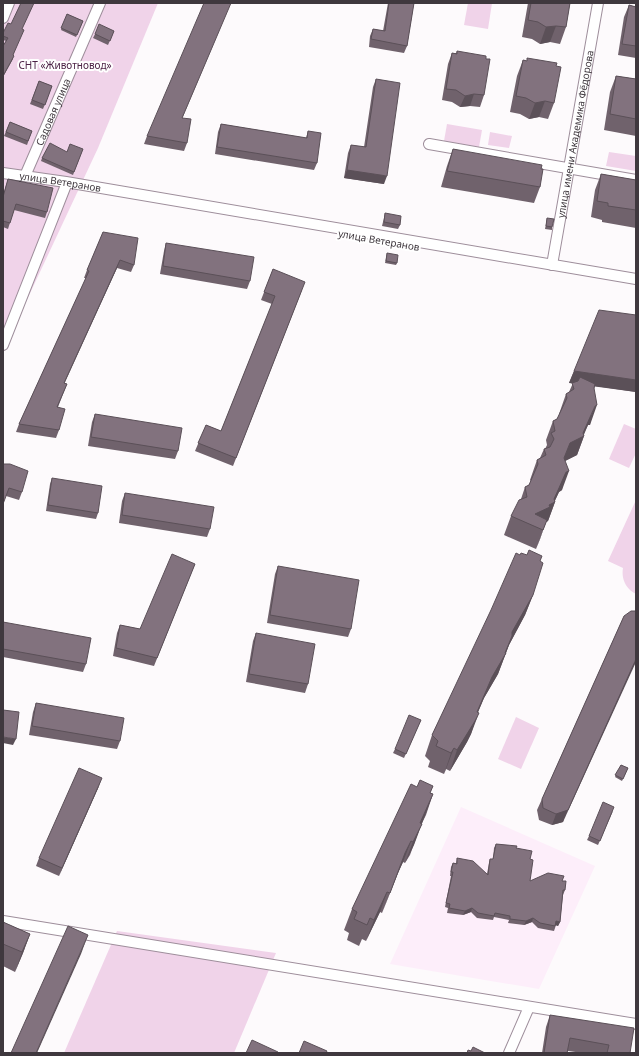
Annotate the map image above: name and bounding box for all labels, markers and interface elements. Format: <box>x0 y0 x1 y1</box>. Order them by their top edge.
street label: улица имени Академика Фёдорова <box>553 49 597 219</box>
park label: СНТ «Животновод» <box>18 58 112 72</box>
street label: Садовая улица <box>32 76 74 148</box>
street label: улица Ветеранов <box>19 168 103 195</box>
street label: улица Ветеранов <box>337 226 421 254</box>

